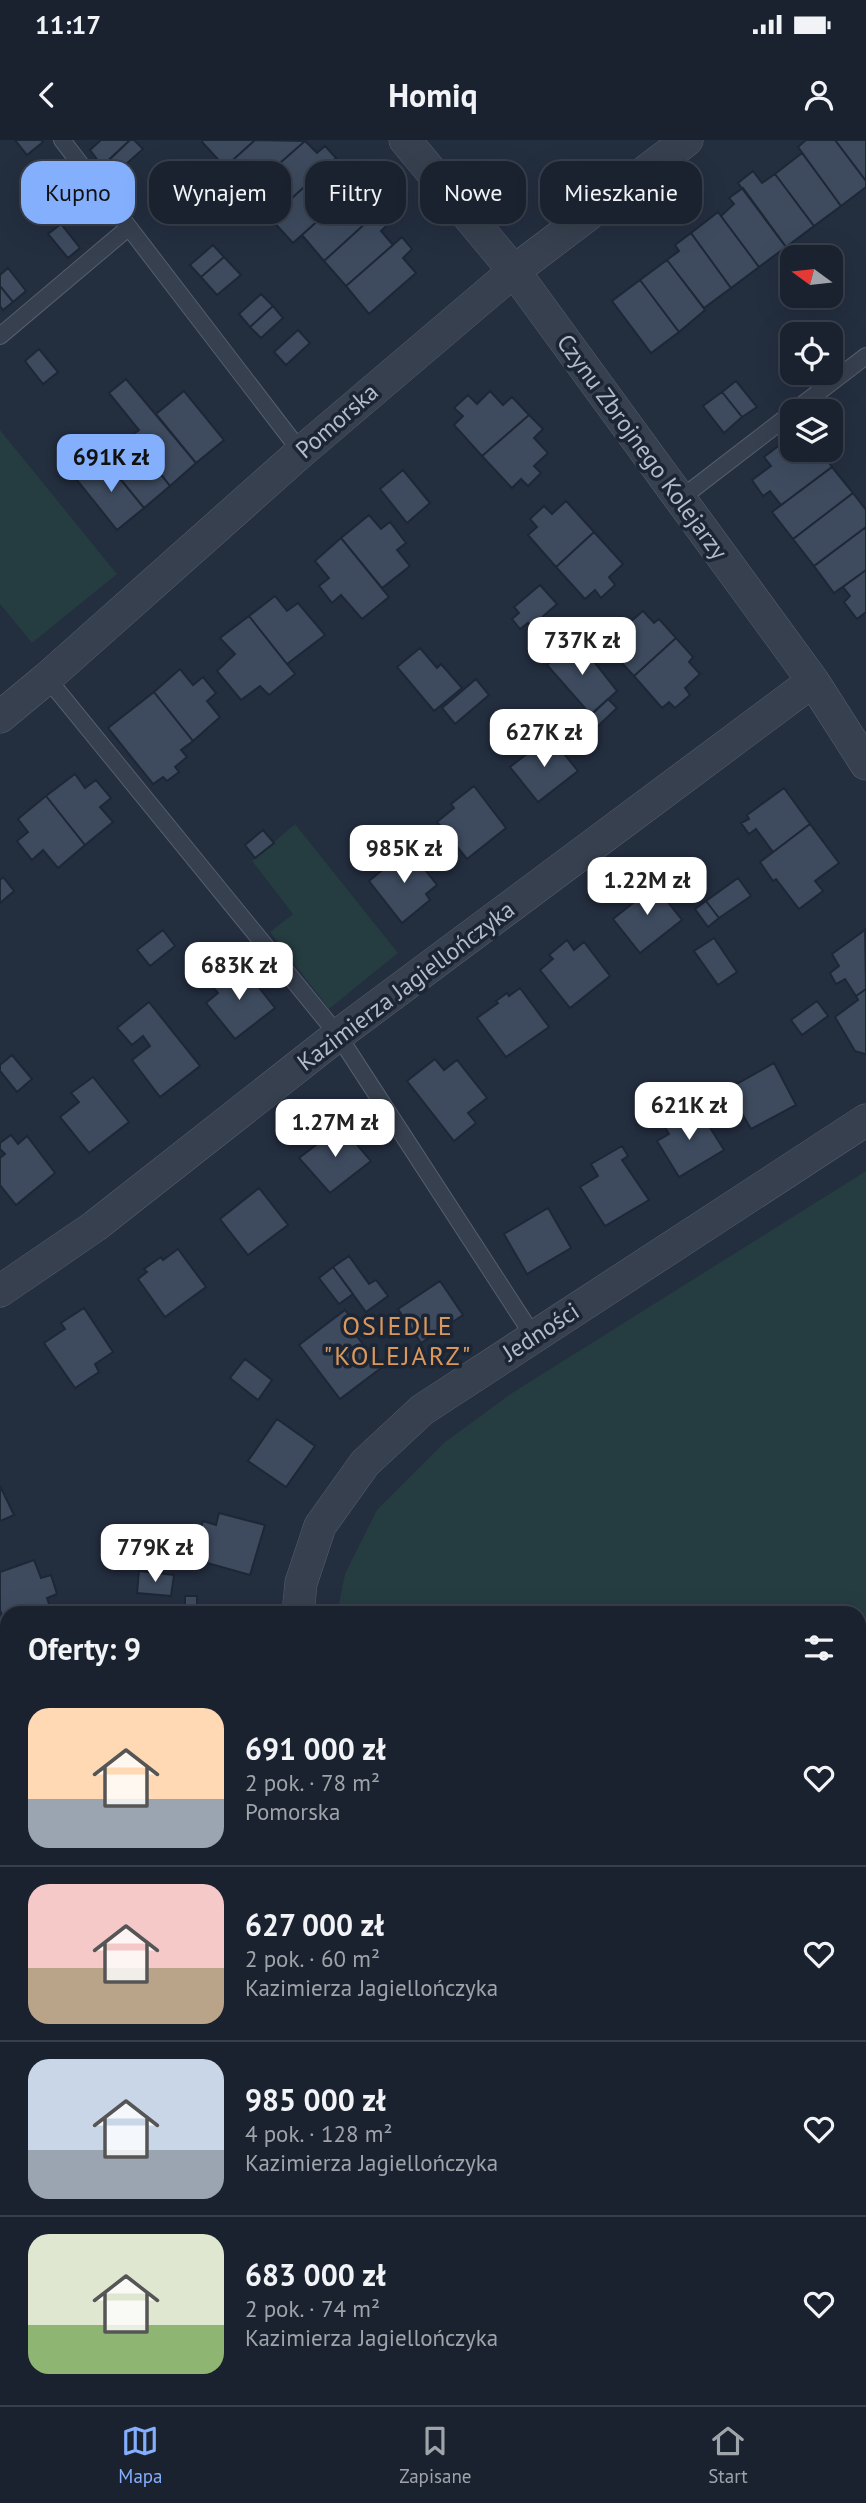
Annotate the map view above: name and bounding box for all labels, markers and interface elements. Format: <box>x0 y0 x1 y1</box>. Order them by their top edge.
text: 11:17 <box>35 8 101 41</box>
text: Homiq <box>388 74 478 116</box>
icon: back <box>28 76 66 114</box>
icon: person <box>800 76 838 114</box>
chip: Kupno <box>21 161 135 224</box>
chip: Wynajem <box>149 161 291 224</box>
chip: Filtry <box>305 161 406 224</box>
chip: Nowe <box>420 161 526 224</box>
chip: Mieszkanie <box>540 161 702 224</box>
north arrow <box>780 245 844 308</box>
map controls <box>780 245 843 462</box>
button: locate <box>780 322 843 385</box>
street label: Czynu Zbrojnego Kolejarzy <box>550 328 735 566</box>
street label: Pomorska <box>289 376 384 465</box>
button: layers <box>780 399 843 462</box>
pin: 691K zł <box>46 434 176 494</box>
text: 691K zł <box>73 442 149 471</box>
pin: 737K zł <box>517 617 647 677</box>
text: 737K zł <box>544 625 620 654</box>
pin: 627K zł <box>479 710 609 769</box>
text: 627K zł <box>506 717 582 746</box>
pin: 985K zł <box>339 826 469 885</box>
text: 985K zł <box>366 833 442 862</box>
pin: 1.22M zł <box>575 858 719 917</box>
text: 1.22M zł <box>604 865 690 894</box>
street label: Kazimierza Jagiellończyka <box>291 894 521 1077</box>
pin: 683K zł <box>174 942 304 1002</box>
text: 683K zł <box>201 950 277 979</box>
pin: 621K zł <box>624 1082 754 1142</box>
text: 621K zł <box>651 1090 727 1119</box>
pin: 1.27M zł <box>263 1100 407 1159</box>
text: 1.27M zł <box>292 1107 378 1136</box>
street label: Jedności <box>496 1295 585 1368</box>
district label: OSIEDLE "KOLEJARZ" <box>324 1309 472 1372</box>
pin: 779K zł <box>90 1524 220 1584</box>
text: 779K zł <box>117 1532 193 1561</box>
text: Oferty: 9 <box>28 1629 141 1668</box>
icon: filters <box>800 1629 838 1667</box>
text: 691 000 zł <box>245 1729 386 1768</box>
icon: home <box>84 1736 168 1820</box>
icon: heart <box>800 1759 838 1797</box>
text: 2 pok. · 78 m² <box>245 1768 380 1797</box>
text: Pomorska <box>245 1797 340 1826</box>
text: 627 000 zł <box>245 1905 384 1944</box>
icon: home <box>84 1912 168 1996</box>
icon: heart <box>800 1935 838 1973</box>
text: 2 pok. · 60 m² <box>245 1944 380 1973</box>
text: Kazimierza Jagiellończyka <box>245 1973 498 2002</box>
text: 985 000 zł <box>245 2080 386 2119</box>
icon: home <box>84 2087 168 2171</box>
icon: heart <box>800 2110 838 2148</box>
text: 4 pok. · 128 m² <box>245 2119 393 2148</box>
text: Kazimierza Jagiellończyka <box>245 2148 498 2177</box>
text: 683 000 zł <box>245 2255 386 2294</box>
icon: home <box>84 2262 168 2346</box>
icon: heart <box>800 2285 838 2323</box>
text: 2 pok. · 74 m² <box>245 2294 380 2323</box>
text: Kazimierza Jagiellończyka <box>245 2323 498 2352</box>
tab: Mapa <box>118 2422 163 2488</box>
tab: Zapisane <box>399 2422 471 2488</box>
tab: Start <box>708 2422 748 2488</box>

